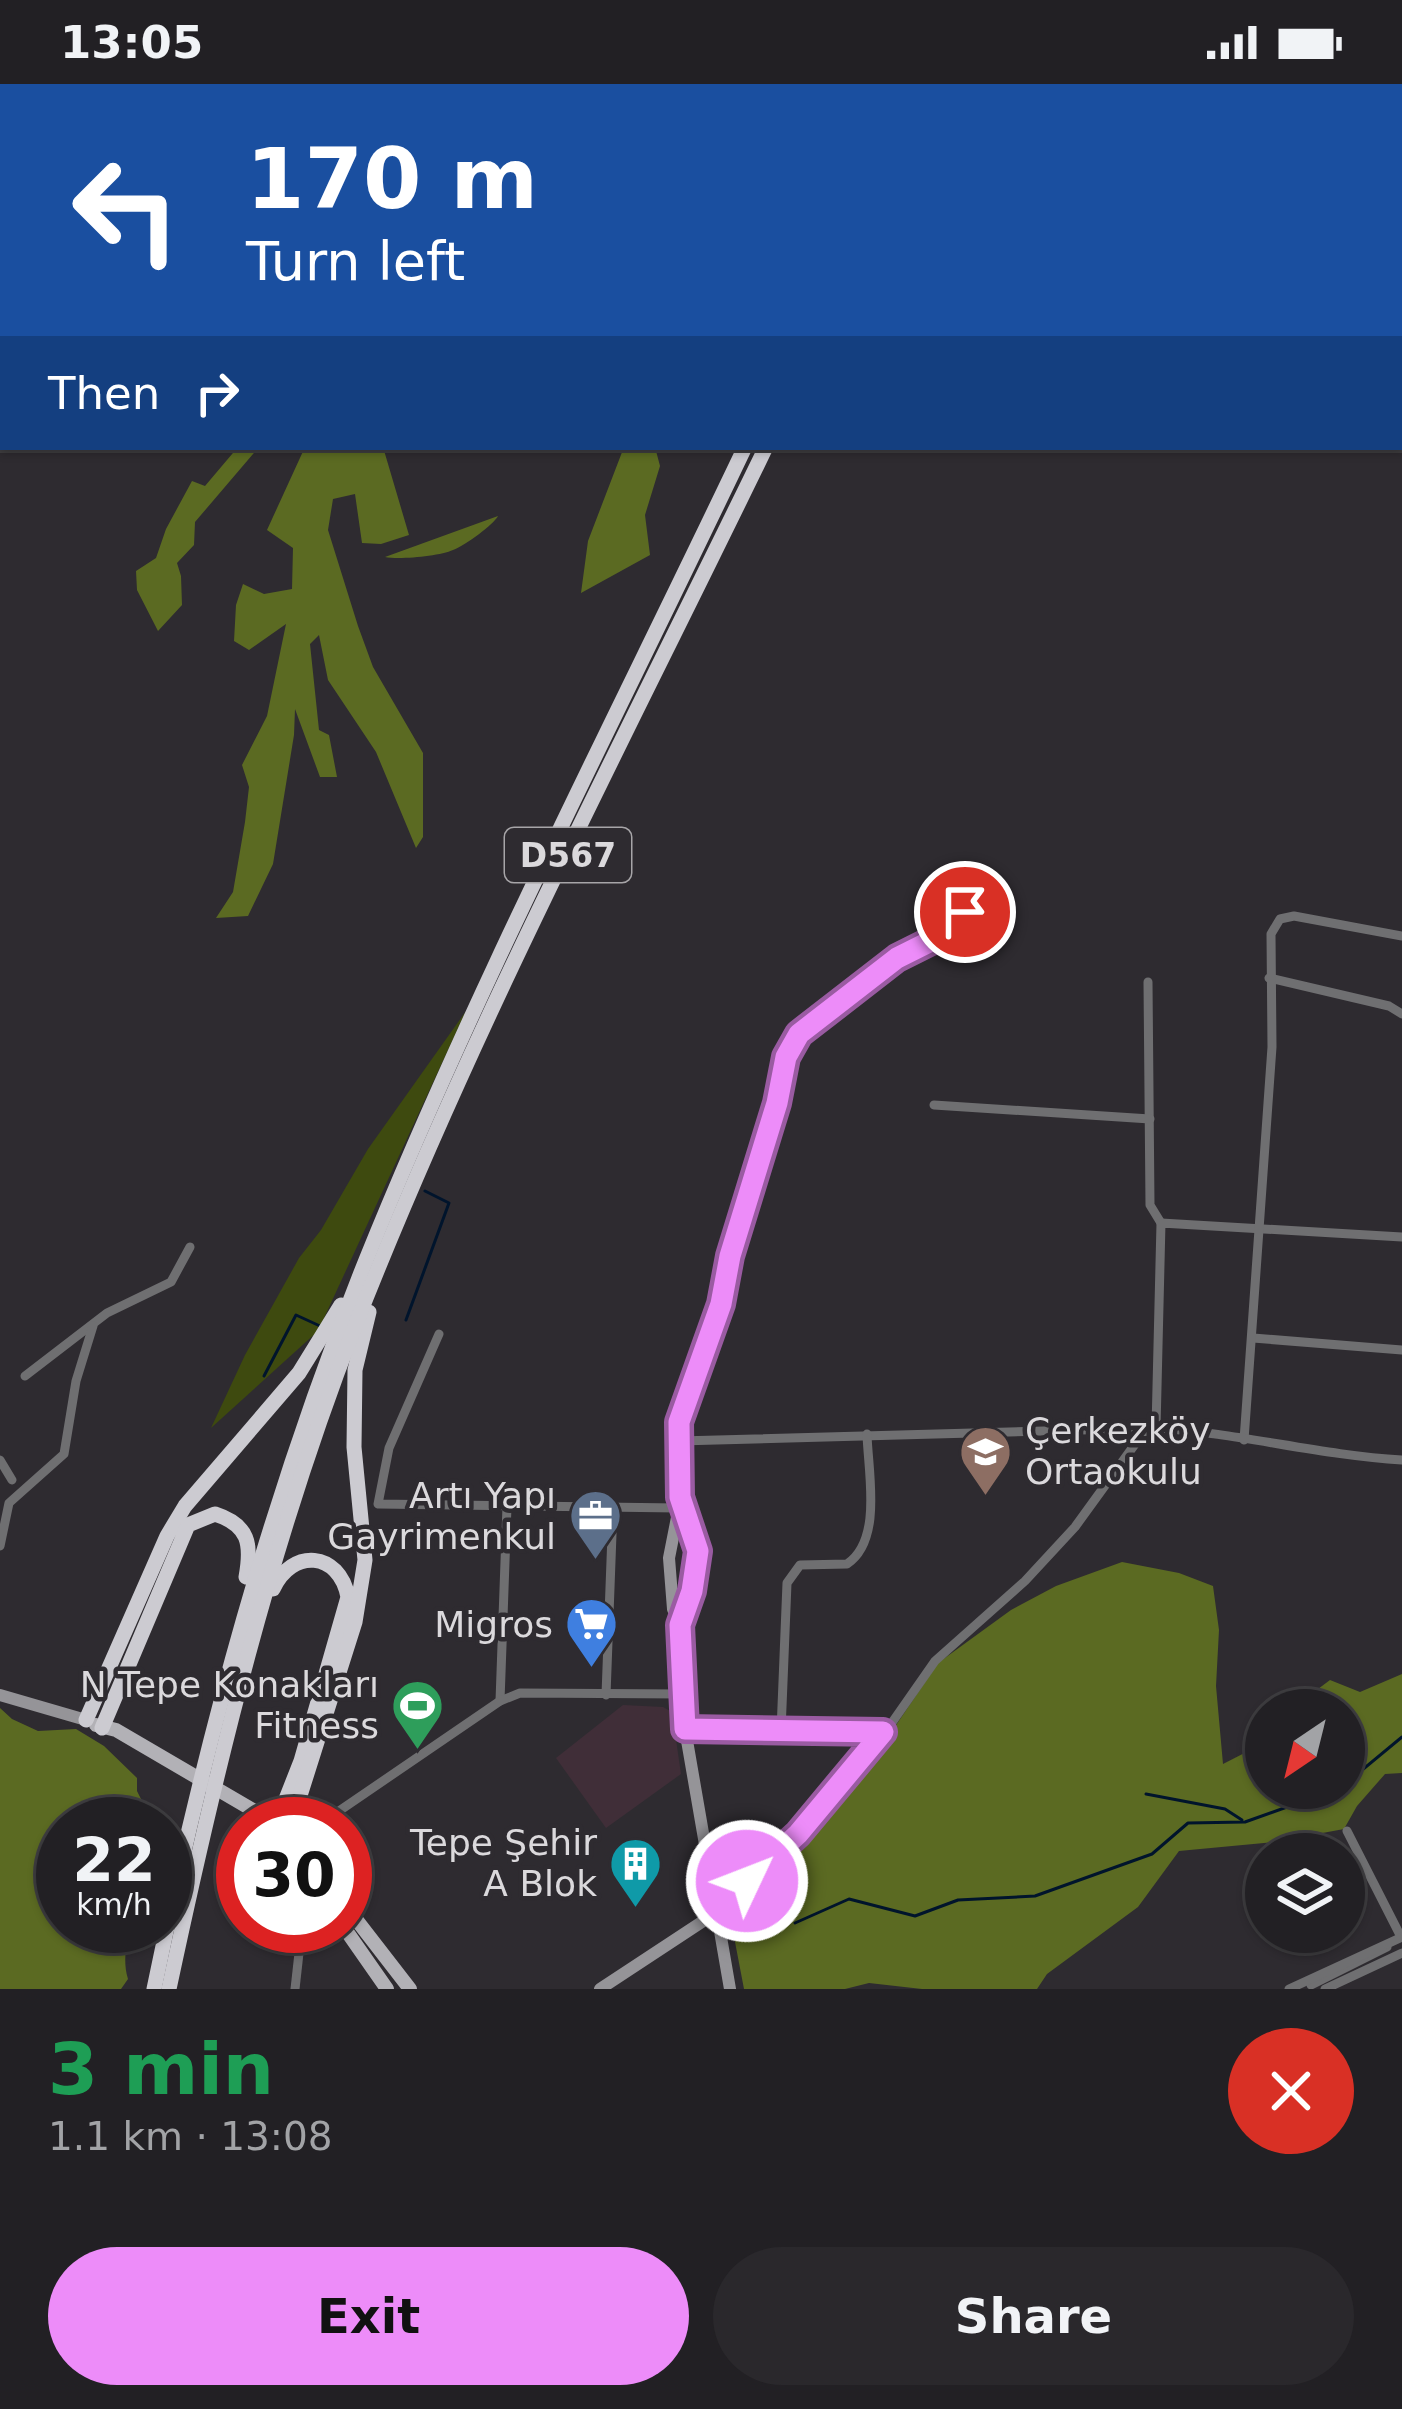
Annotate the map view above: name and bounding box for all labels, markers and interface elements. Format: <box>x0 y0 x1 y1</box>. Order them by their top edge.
text: 13:05 <box>60 16 203 69</box>
text: 170 m <box>246 130 538 228</box>
icon: left <box>48 132 204 288</box>
text: Turn left <box>246 230 465 293</box>
icon: right <box>184 360 250 426</box>
text: Then <box>48 367 160 420</box>
road number: D567 <box>505 828 631 882</box>
pin <box>914 861 1016 963</box>
icon: arrive <box>932 879 998 945</box>
place label: Çerkezköy Ortaokulu <box>1025 1410 1211 1492</box>
school or university icon: Çerkezköy Ortaokulu <box>958 1423 1014 1497</box>
place label: Artı Yapı Gayrimenkul <box>327 1475 556 1557</box>
office icon: Artı Yapı Gayrimenkul <box>567 1488 623 1562</box>
supermarket icon: Migros <box>564 1596 620 1670</box>
place label: Migros <box>434 1604 553 1645</box>
place label: N Tepe Konakları Fitness <box>80 1664 379 1746</box>
sports icon: N Tepe Konakları Fitness <box>390 1677 446 1751</box>
north arrow <box>1245 1689 1365 1809</box>
map controls <box>1245 1689 1365 1953</box>
speed limit sign: 30 <box>216 1797 372 1953</box>
position arrow <box>684 1818 810 1944</box>
place label: Tepe Şehir A Blok <box>409 1822 597 1904</box>
text: 22 <box>72 1825 156 1895</box>
button: layers <box>1245 1833 1365 1953</box>
building icon: Tepe Şehir A Blok <box>608 1835 664 1909</box>
text: km/h <box>76 1887 152 1922</box>
text: 3 min <box>48 2027 274 2111</box>
button: close <box>1228 2028 1354 2154</box>
text: 1.1 km · 13:08 <box>48 2114 333 2159</box>
button: Exit <box>48 2247 689 2385</box>
button: Share <box>713 2247 1354 2385</box>

